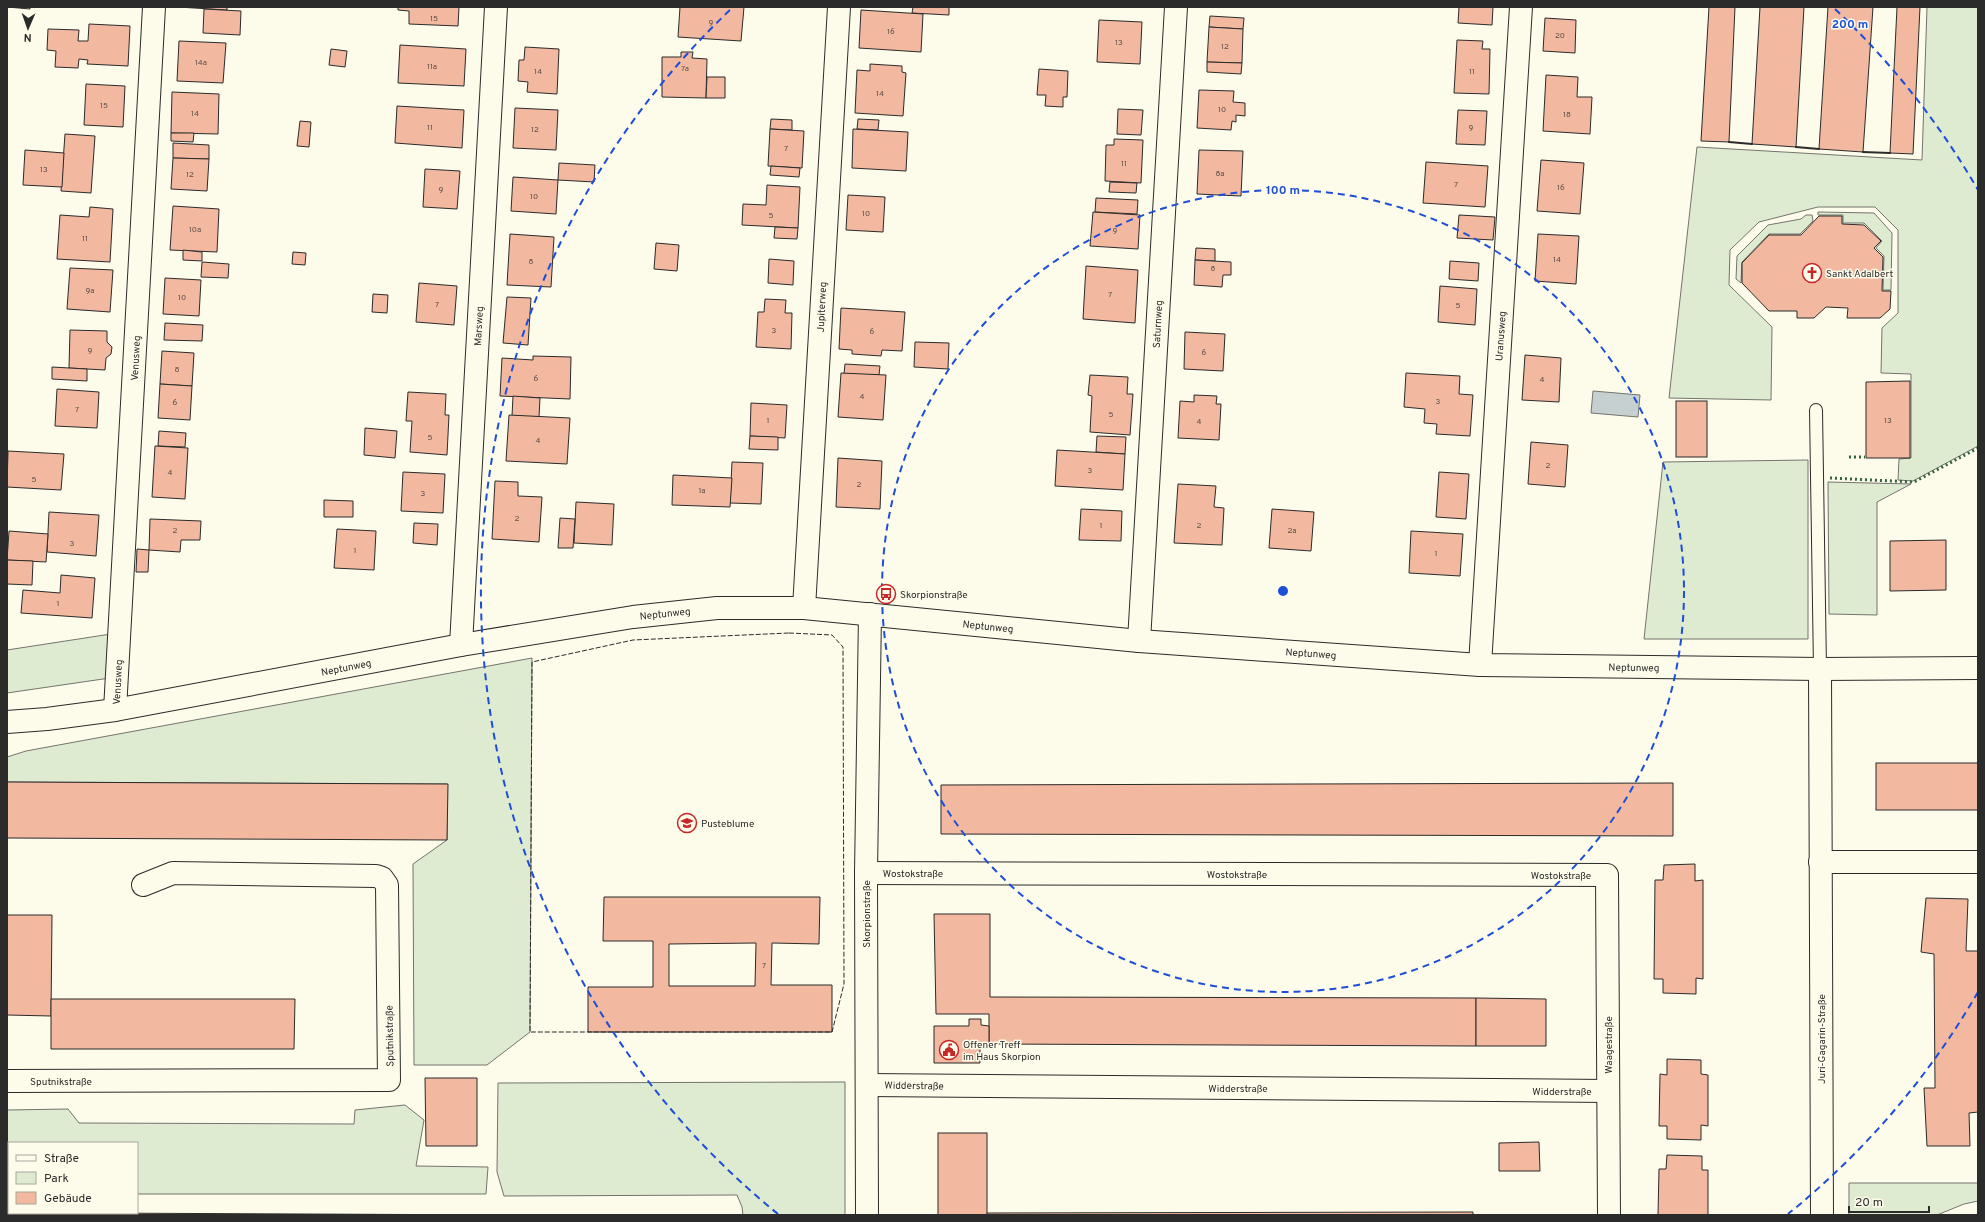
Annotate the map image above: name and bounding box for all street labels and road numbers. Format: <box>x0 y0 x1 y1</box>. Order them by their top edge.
street label: Jupiterweg <box>815 281 830 333</box>
street label: Saturnweg <box>1151 300 1166 348</box>
street label: Marsweg <box>472 306 487 346</box>
street label: Uranusweg <box>1493 311 1510 362</box>
street label: Venusweg <box>129 335 144 381</box>
street label: Neptunweg <box>639 605 691 624</box>
street label: Neptunweg <box>962 618 1014 637</box>
street label: Neptunweg <box>1285 646 1337 663</box>
street label: Neptunweg <box>320 657 373 680</box>
street label: Venusweg <box>111 659 126 705</box>
street label: Neptunweg <box>1608 662 1660 675</box>
street label: Wostokstraße <box>883 868 943 881</box>
street label: Wostokstraße <box>1207 869 1267 882</box>
street label: Wostokstraße <box>1531 870 1591 883</box>
street label: Skorpionstraße <box>861 880 874 948</box>
street label: Juri-Gagarin-Straße <box>1816 994 1829 1084</box>
street label: Sputnikstraße <box>383 1005 398 1067</box>
street label: Waagestraße <box>1603 1016 1616 1074</box>
street label: Sputnikstraße <box>30 1076 92 1089</box>
street label: Widderstraße <box>884 1079 944 1094</box>
street label: Widderstraße <box>1208 1083 1268 1096</box>
street label: Widderstraße <box>1532 1086 1592 1099</box>

